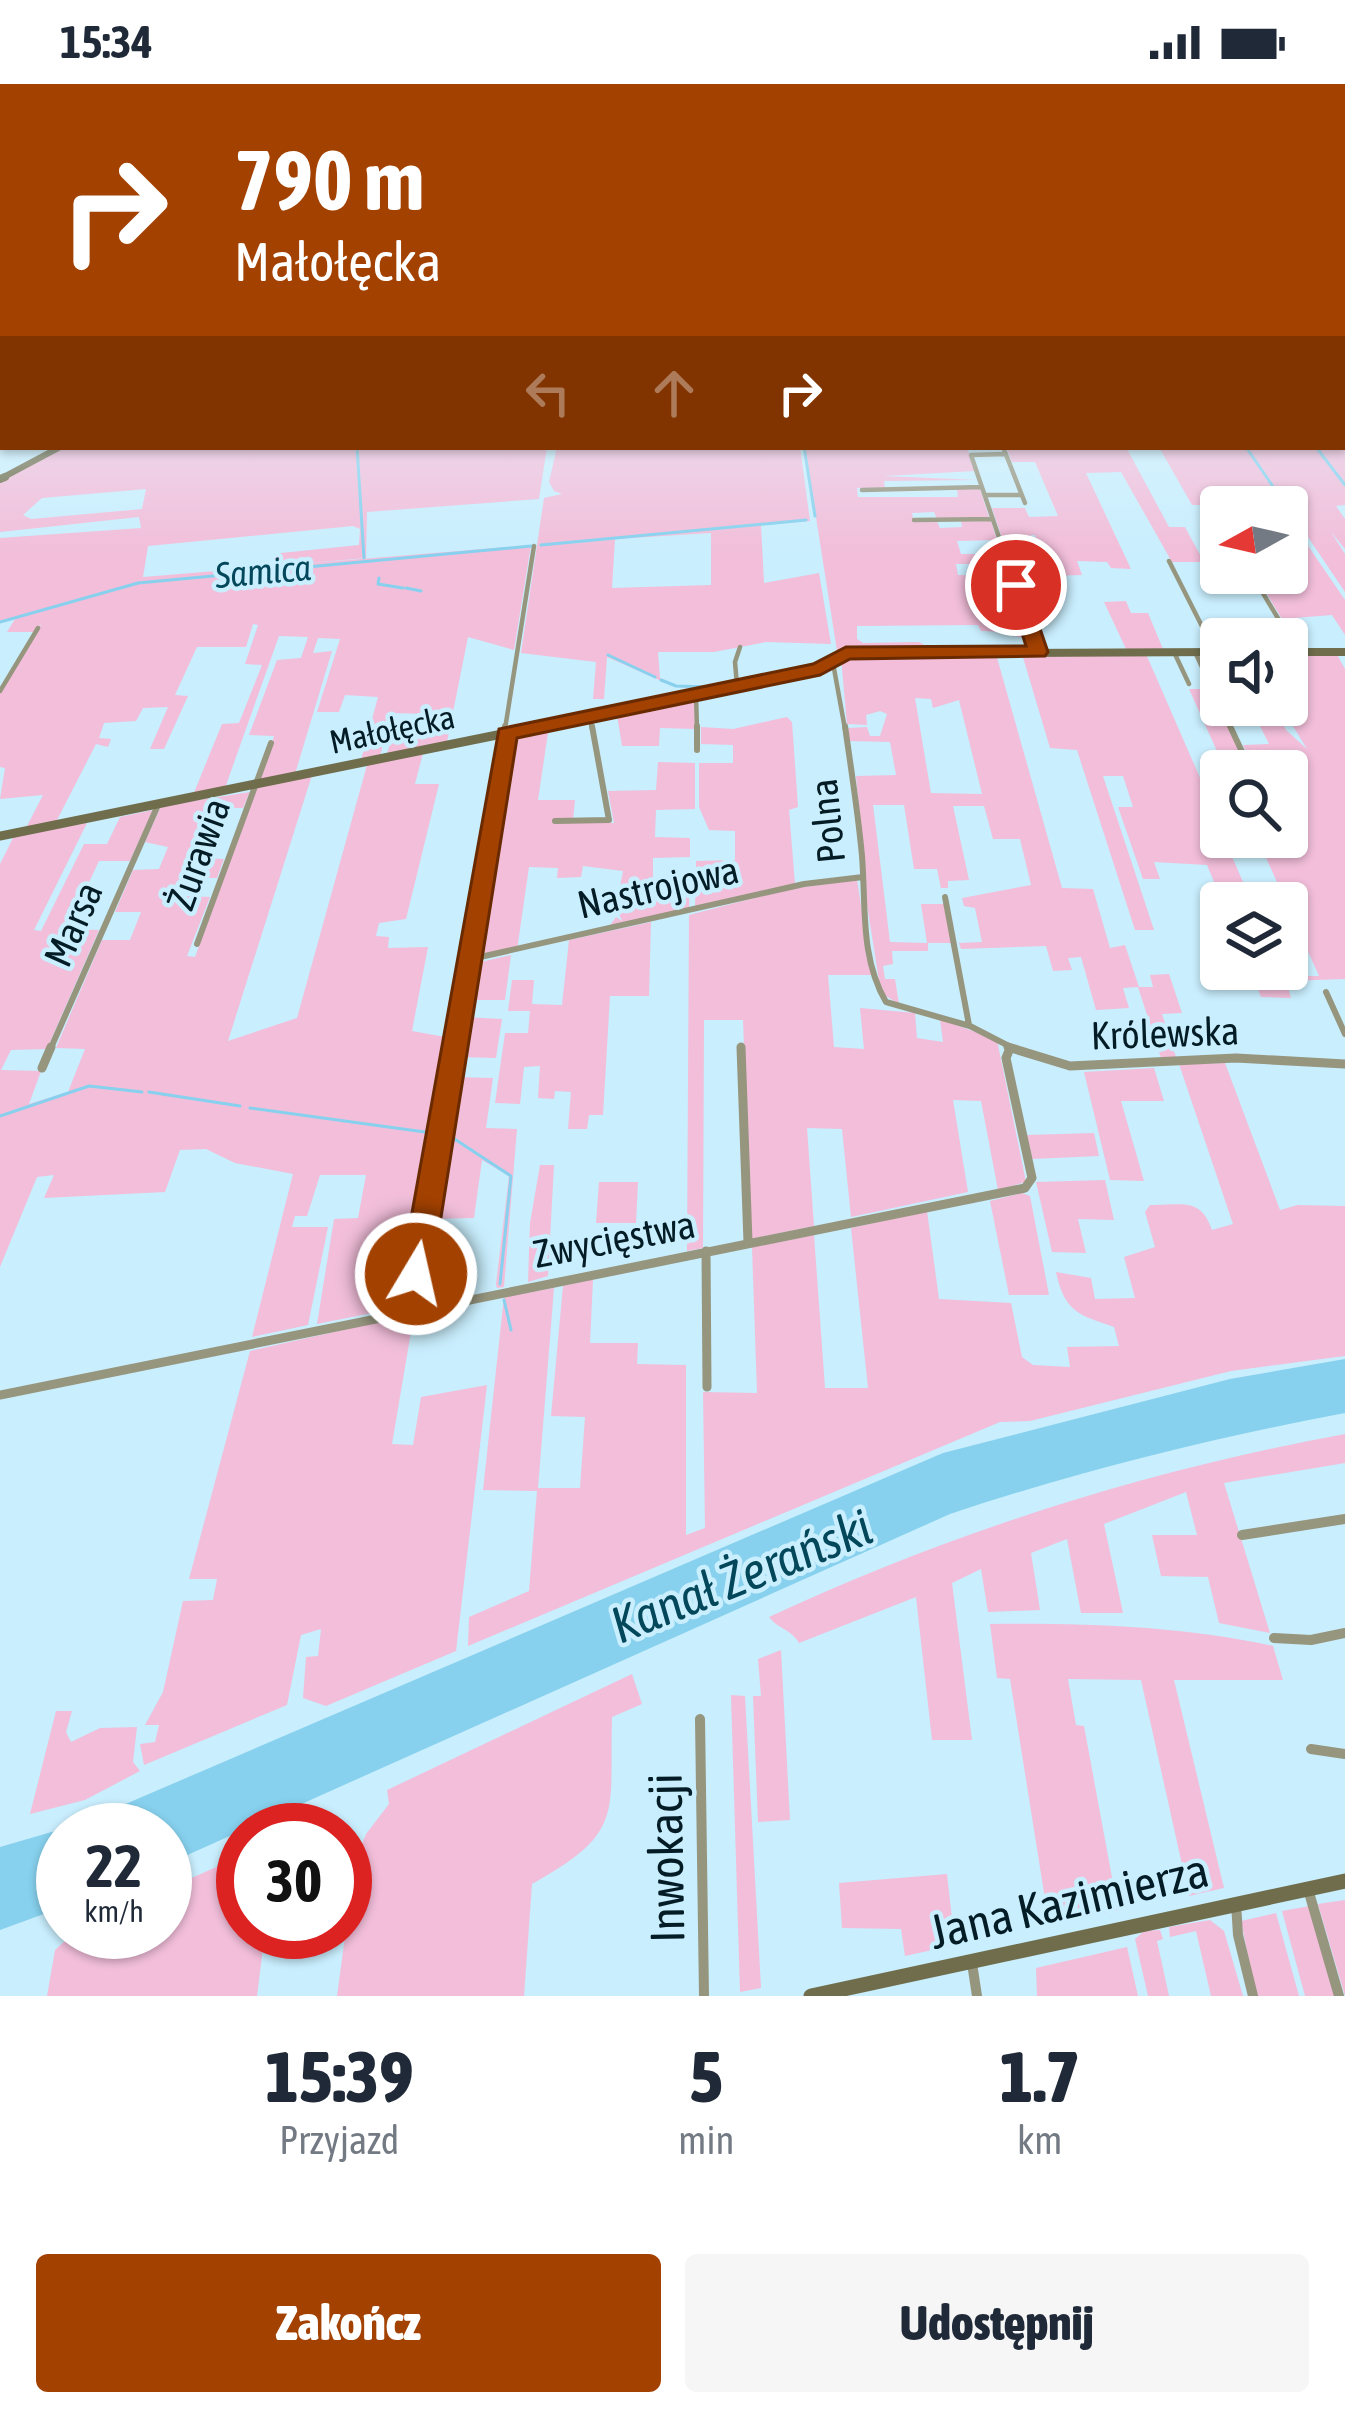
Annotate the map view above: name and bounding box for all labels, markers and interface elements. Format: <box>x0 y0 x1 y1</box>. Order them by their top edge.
text: 15:34 <box>60 16 153 68</box>
icon: right <box>36 132 192 288</box>
text: 790 m <box>234 132 424 228</box>
text: Małołęcka <box>234 231 441 292</box>
icon: left <box>515 360 581 426</box>
icon: ahead <box>641 360 707 426</box>
icon: right <box>767 360 833 426</box>
north arrow <box>1200 486 1308 594</box>
map controls <box>1200 486 1308 990</box>
pin <box>965 534 1067 636</box>
water label: Samica <box>212 546 313 596</box>
icon: arrive <box>983 552 1049 618</box>
button: sound <box>1200 618 1308 726</box>
street label: Małołęcka <box>326 697 458 761</box>
button: search <box>1200 750 1308 858</box>
street label: Polna <box>801 777 853 865</box>
street label: Żurawia <box>158 792 238 916</box>
street label: Nastrojowa <box>573 847 743 927</box>
street label: Marsa <box>35 875 111 973</box>
button: layers <box>1200 882 1308 990</box>
street label: Królewska <box>1090 1008 1240 1058</box>
street label: Zwycięstwa <box>529 1202 699 1276</box>
position arrow <box>353 1211 479 1337</box>
water label: Kanał Żerański <box>602 1497 880 1654</box>
street label: Inwokacji <box>637 1773 694 1943</box>
speed limit sign: 30 <box>216 1803 372 1959</box>
text: 22 <box>86 1831 142 1900</box>
street label: Jana Kazimierza <box>924 1842 1214 1959</box>
text: km/h <box>84 1894 144 1928</box>
text: 15:39 <box>265 2035 413 2117</box>
text: 5 <box>689 2035 723 2117</box>
text: 1.7 <box>999 2035 1080 2117</box>
text: Przyjazd <box>279 2118 399 2162</box>
text: min <box>678 2118 734 2162</box>
text: km <box>1017 2118 1062 2162</box>
button: Zakończ <box>36 2254 661 2392</box>
button: Udostępnij <box>685 2254 1309 2392</box>

